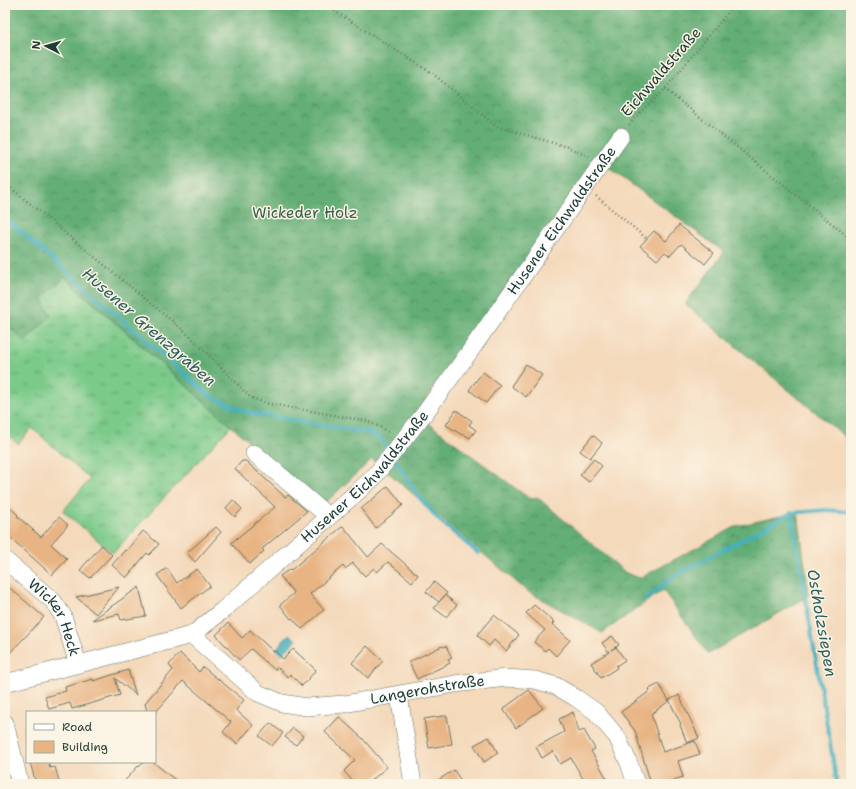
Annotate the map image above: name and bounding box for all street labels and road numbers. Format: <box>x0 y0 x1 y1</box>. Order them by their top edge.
street label: Eichwaldstraße <box>617 23 705 121</box>
street label: Husener Eichwaldstraße <box>503 142 621 299</box>
street label: Husener Eichwaldstraße <box>296 406 433 547</box>
street label: Wicker Heck <box>24 574 85 659</box>
street label: Langerohstraße <box>369 671 486 709</box>

